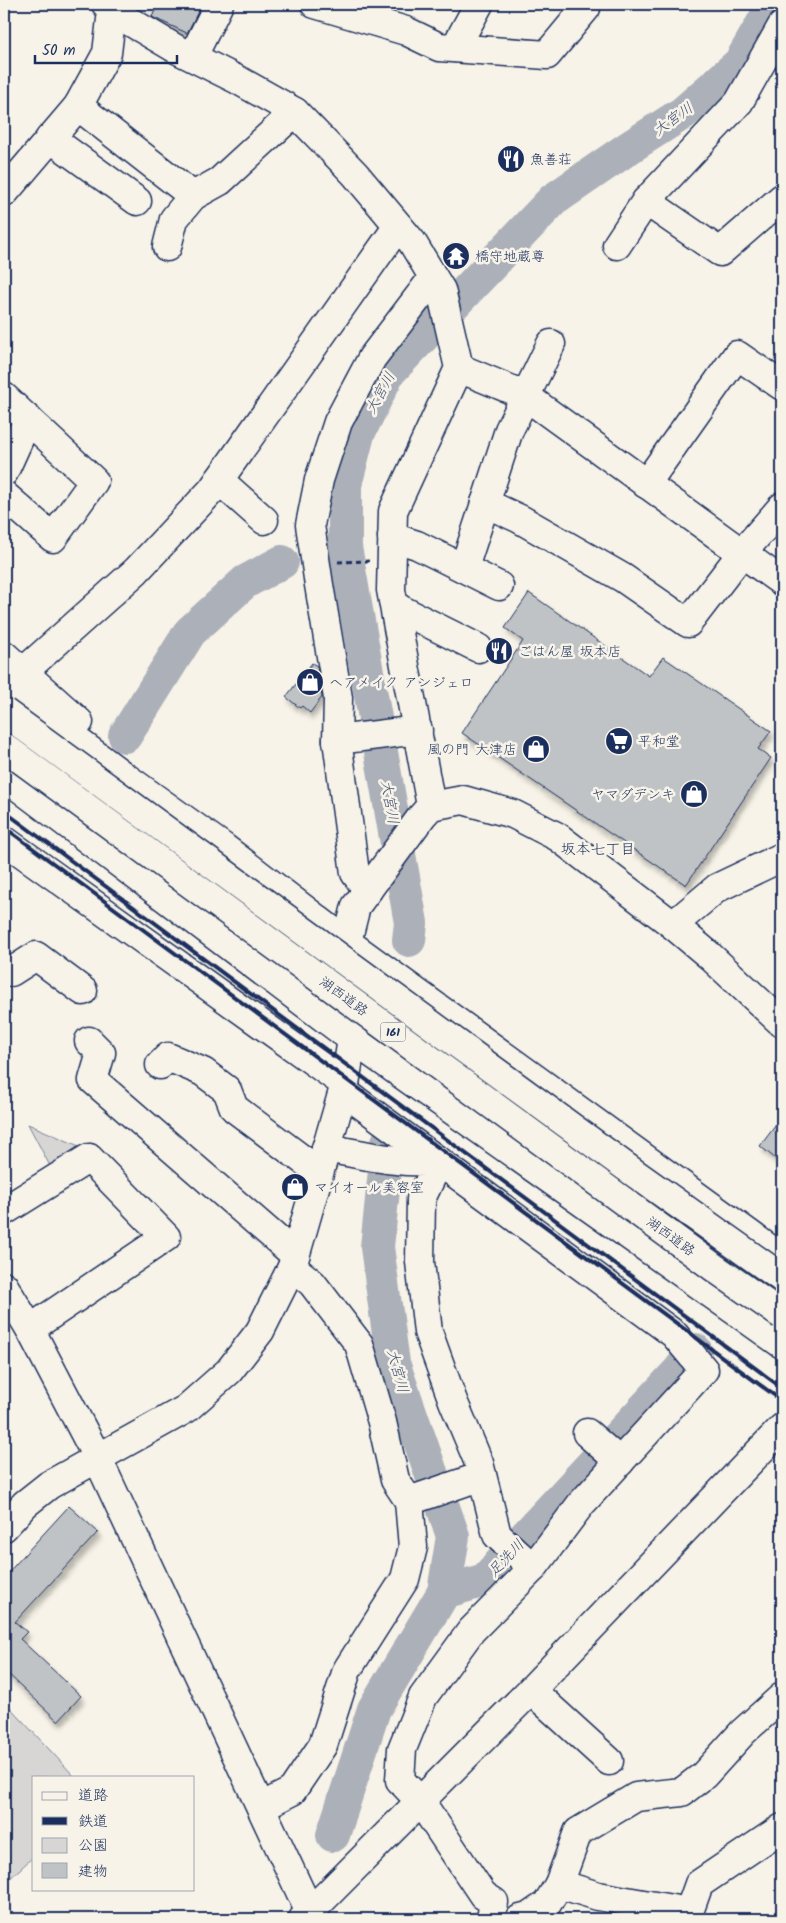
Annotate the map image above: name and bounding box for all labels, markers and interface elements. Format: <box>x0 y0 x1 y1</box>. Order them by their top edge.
scale bar <box>35 32 178 64</box>
text: 50 m <box>42 39 76 63</box>
water label: 大宮川 <box>648 97 699 143</box>
restaurant icon: 魚善荘 <box>496 144 526 174</box>
place label: 魚善荘 <box>530 149 572 171</box>
temple icon: 橋守地蔵尊 <box>441 241 471 271</box>
place label: 橋守地蔵尊 <box>475 246 545 268</box>
water label: 大宮川 <box>359 368 402 419</box>
restaurant icon: ごはん屋 坂本店 <box>484 636 514 666</box>
place label: ごはん屋 坂本店 <box>518 641 622 663</box>
shop icon: ヘアメイク アンジェロ <box>295 667 325 697</box>
place label: ヘアメイク アンジェロ <box>329 672 474 694</box>
supermarket icon: 平和堂 <box>604 726 634 756</box>
place label: 平和堂 <box>638 731 680 753</box>
shop icon: 風の門 大津店 <box>521 734 551 764</box>
place label: 風の門 大津店 <box>427 739 517 761</box>
water label: 大宮川 <box>373 778 405 826</box>
shop icon: ヤマダデンキ <box>679 779 709 809</box>
place label: ヤマダデンキ <box>591 784 675 806</box>
district label: 坂本七丁目 <box>560 838 636 862</box>
street label: 湖西道路 <box>314 971 373 1022</box>
road number: 161 <box>380 1022 406 1042</box>
shop icon: マイオール美容室 <box>280 1172 310 1202</box>
place label: マイオール美容室 <box>314 1177 424 1199</box>
street label: 湖西道路 <box>641 1211 700 1262</box>
water label: 大宮川 <box>380 1346 414 1396</box>
water label: 足洗川 <box>483 1534 531 1583</box>
legend <box>32 1776 195 1890</box>
text: 道路 <box>78 1784 108 1808</box>
text: 鉄道 <box>78 1810 108 1834</box>
text: 公園 <box>78 1834 108 1858</box>
text: 建物 <box>78 1860 108 1884</box>

